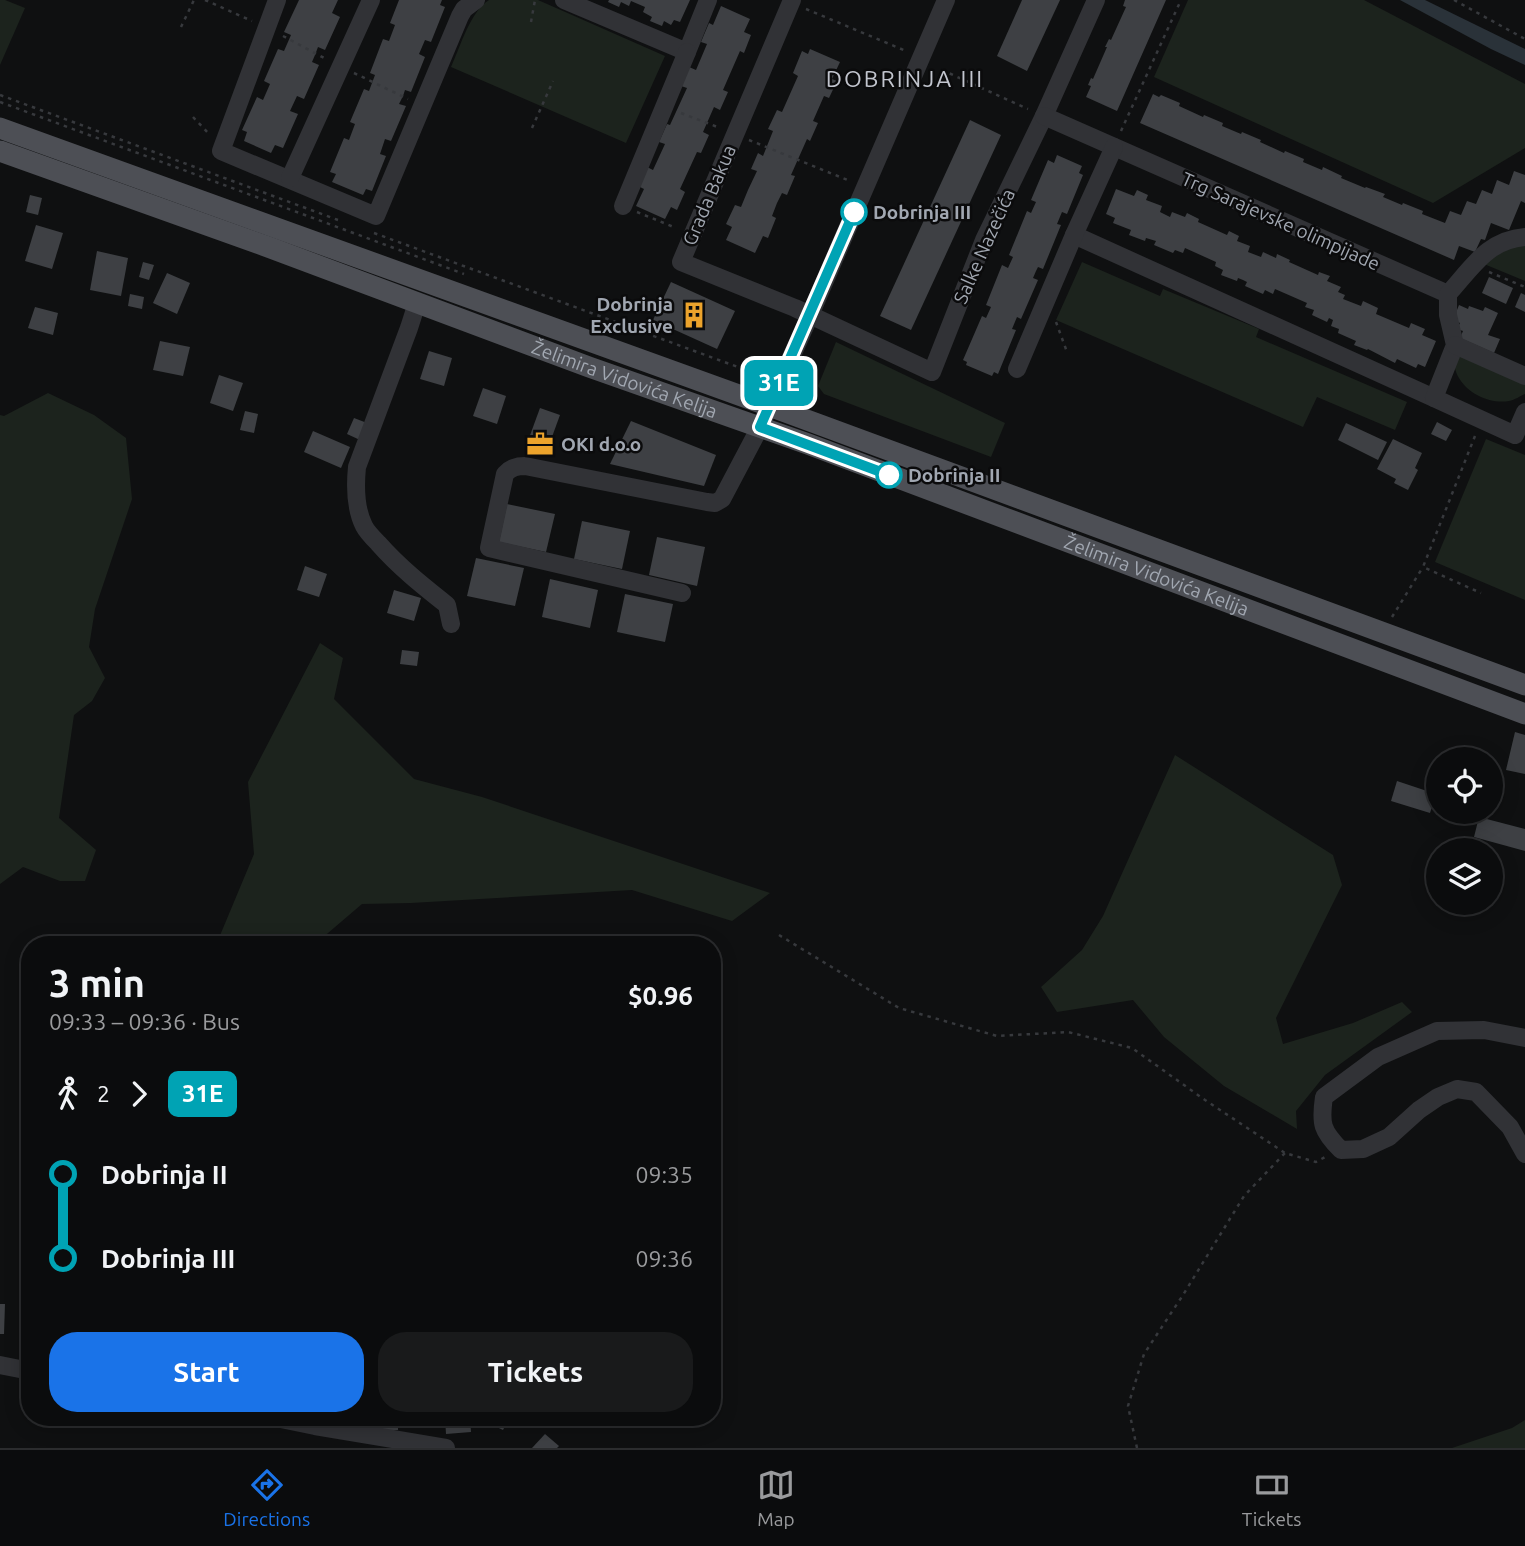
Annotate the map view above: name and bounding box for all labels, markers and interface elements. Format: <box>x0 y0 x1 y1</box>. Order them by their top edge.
district label: DOBRINJA III <box>826 66 984 91</box>
street label: Grada Bakua <box>678 142 740 248</box>
street label: Trg Sarajevske olimpijade <box>1178 167 1384 275</box>
street label: Salke Nazečića <box>949 185 1019 307</box>
marker: Dobrinja III <box>841 199 867 225</box>
place label: Dobrinja III <box>873 201 971 223</box>
place label: Dobrinja Exclusive <box>590 293 673 337</box>
building icon: Dobrinja Exclusive <box>679 300 709 330</box>
street label: Želimira Vidovića Kelija <box>529 336 720 422</box>
line badge: 31E <box>739 360 819 406</box>
text: 31E <box>758 369 800 396</box>
office icon: OKI d.o.o <box>525 429 555 459</box>
place label: OKI d.o.o <box>561 433 641 455</box>
marker: Dobrinja II <box>876 462 902 488</box>
place label: Dobrinja II <box>908 464 1000 486</box>
street label: Želimira Vidovića Kelija <box>1061 531 1252 620</box>
map controls <box>1426 747 1503 915</box>
button: locate <box>1426 747 1503 824</box>
button: layers <box>1426 838 1503 915</box>
text: 3 min <box>49 962 145 1004</box>
text: $0.96 <box>628 981 693 1010</box>
text: 09:33 – 09:36 · Bus <box>49 1009 240 1034</box>
icon: walk <box>49 1075 87 1113</box>
icon: forward <box>120 1075 158 1113</box>
text: 31E <box>182 1080 223 1107</box>
text: 2 <box>97 1081 110 1106</box>
text: Dobrinja II <box>101 1160 227 1189</box>
text: 09:35 <box>635 1162 693 1187</box>
text: Dobrinja III <box>101 1244 235 1273</box>
text: 09:36 <box>635 1246 693 1271</box>
button: Start <box>49 1332 364 1412</box>
button: Tickets <box>378 1332 693 1412</box>
tab: Directions <box>223 1466 310 1530</box>
tab: Map <box>757 1466 795 1530</box>
tab: Tickets <box>1242 1466 1302 1530</box>

